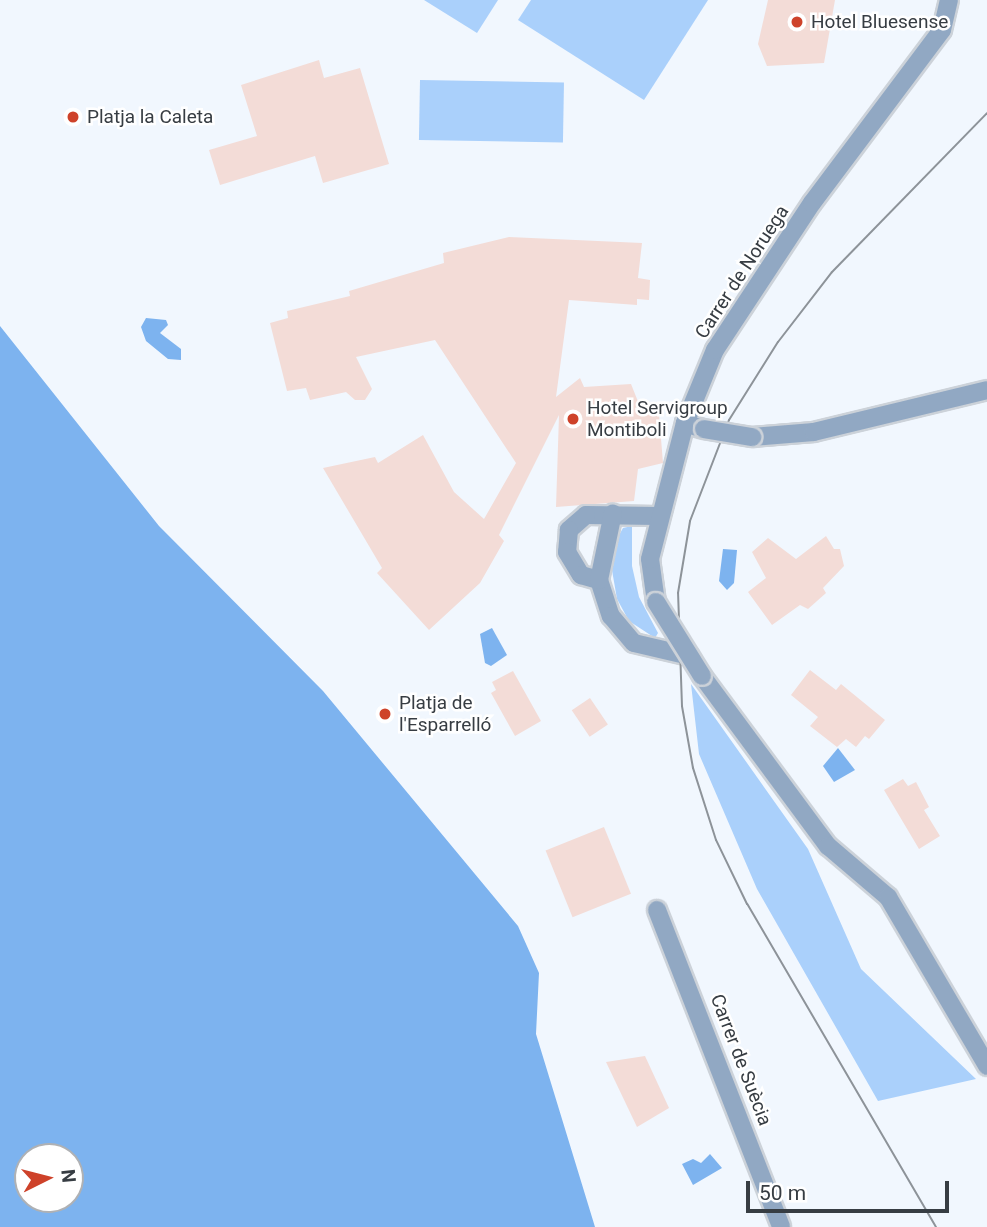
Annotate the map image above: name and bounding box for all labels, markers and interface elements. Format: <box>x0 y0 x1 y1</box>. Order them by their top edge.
place label: Hotel Bluesense <box>811 11 948 33</box>
marker: Hotel Bluesense <box>789 14 805 30</box>
place label: Platja la Caleta <box>87 106 213 128</box>
marker: Platja la Caleta <box>65 109 81 125</box>
street label: Carrer de Noruega <box>690 201 794 343</box>
place label: Hotel Servigroup Montiboli <box>587 397 728 441</box>
marker: Hotel Servigroup Montiboli <box>565 411 581 427</box>
place label: Platja de l'Esparrelló <box>399 692 491 736</box>
marker: Platja de l'Esparrelló <box>377 706 393 722</box>
street label: Carrer de Suècia <box>705 991 777 1129</box>
north arrow <box>14 1143 84 1213</box>
text: N <box>56 1168 81 1184</box>
scale bar <box>749 1168 952 1212</box>
text: 50 m <box>759 1181 806 1205</box>

